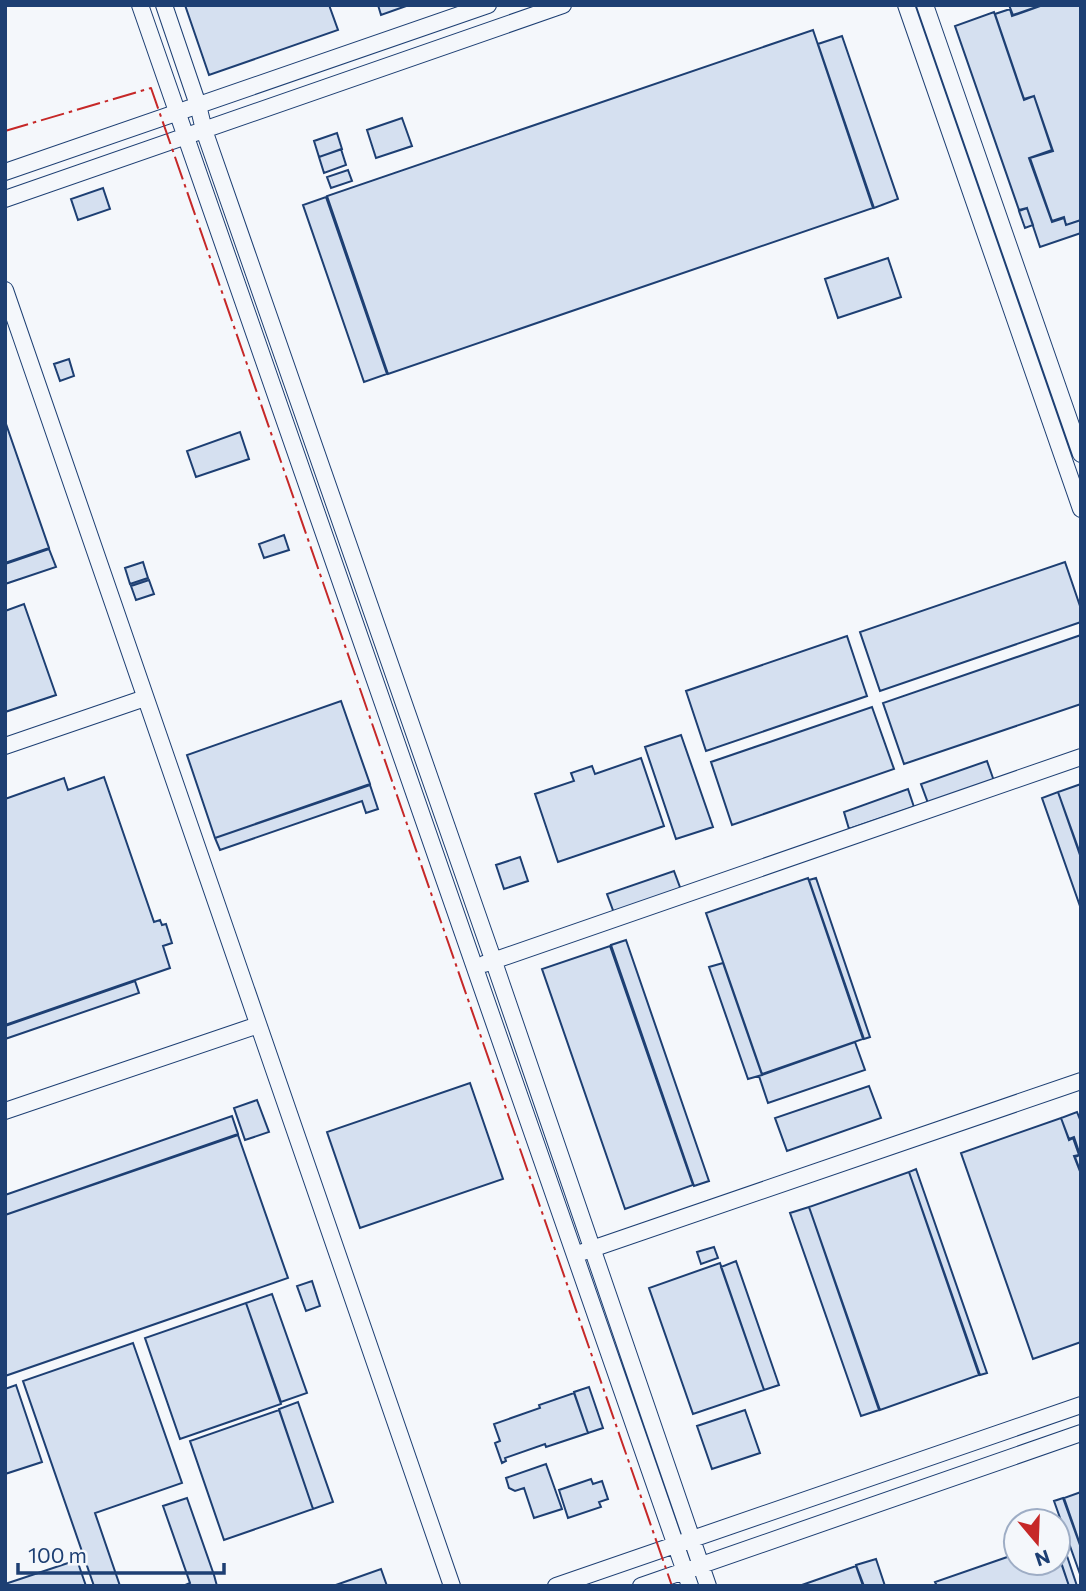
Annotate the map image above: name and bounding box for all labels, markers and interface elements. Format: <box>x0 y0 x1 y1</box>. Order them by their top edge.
north arrow <box>1002 1507 1072 1577</box>
scale bar <box>18 1532 224 1576</box>
text: 100 m <box>28 1542 87 1567</box>
text: N <box>1032 1545 1053 1572</box>

